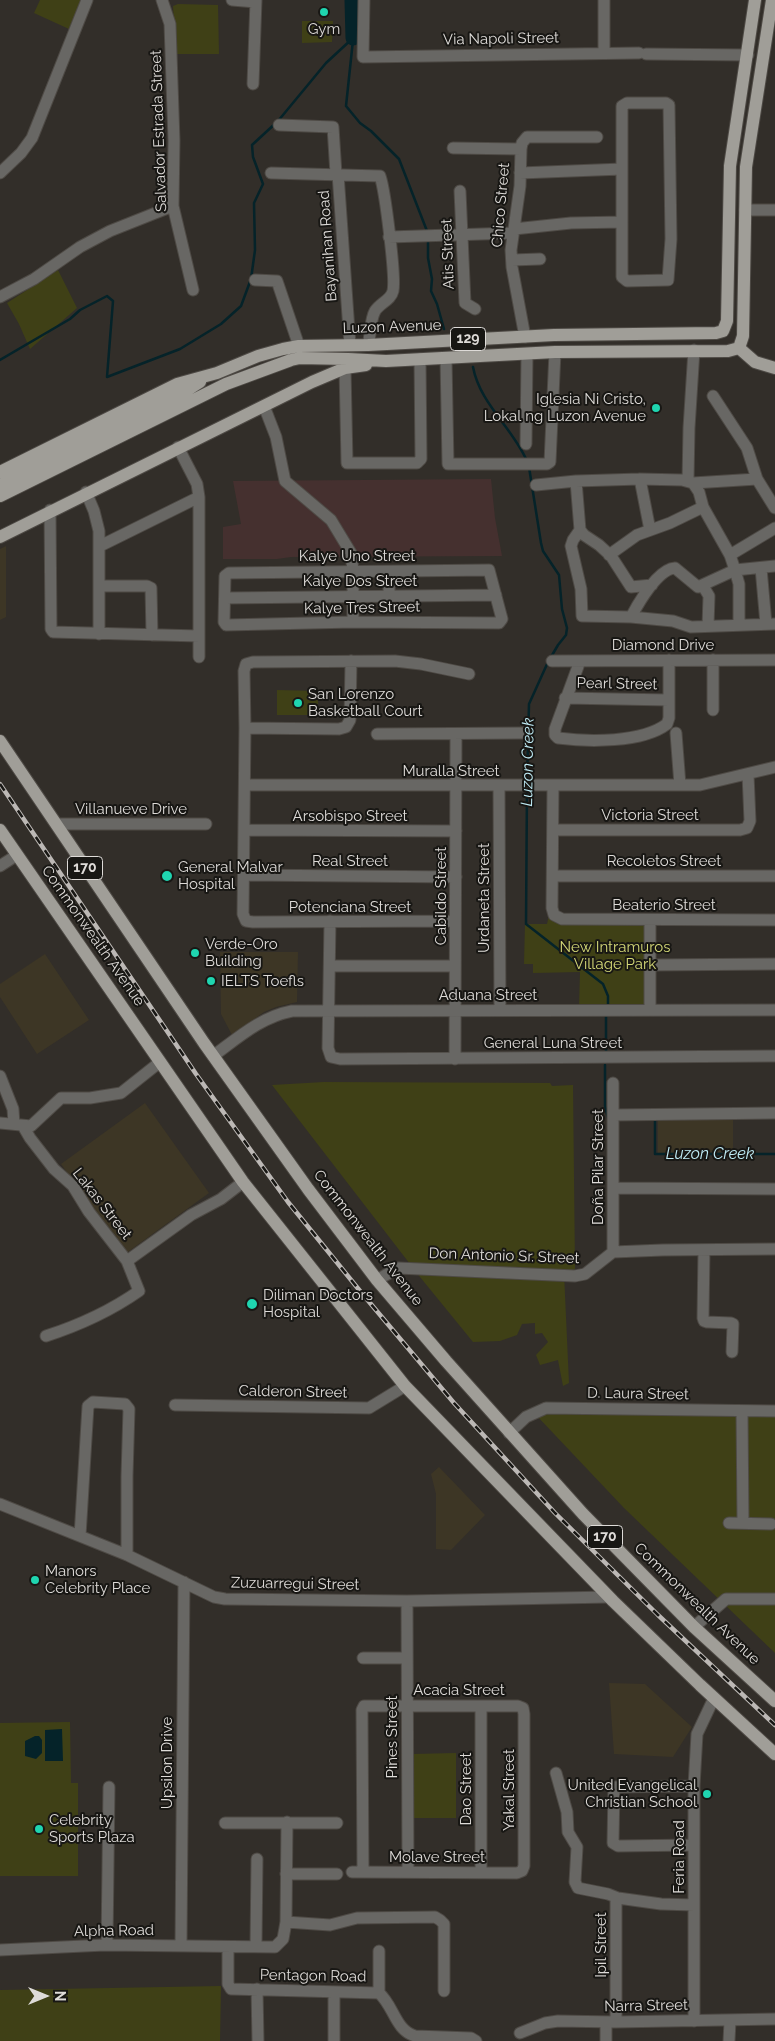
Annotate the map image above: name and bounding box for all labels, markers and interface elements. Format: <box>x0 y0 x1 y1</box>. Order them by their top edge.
marker: Gym <box>318 6 330 18</box>
place label: Gym <box>308 20 340 38</box>
street label: Via Napoli Street <box>443 29 559 49</box>
street label: Salvador Estrada Street <box>147 50 171 212</box>
street label: Chico Street <box>488 162 514 248</box>
street label: Bayanihan Road <box>315 190 341 302</box>
street label: Atis Street <box>438 218 458 290</box>
street label: Luzon Avenue <box>342 316 442 338</box>
road number: 129 <box>450 328 486 350</box>
place label: Iglesia Ni Cristo, Lokal ng Luzon Avenue <box>484 390 646 425</box>
marker: Iglesia Ni Cristo, Lokal ng Luzon Avenue <box>650 402 662 414</box>
street label: Kalye Uno Street <box>299 547 415 565</box>
street label: Kalye Dos Street <box>303 572 417 590</box>
street label: Kalye Tres Street <box>304 598 420 618</box>
street label: Diamond Drive <box>612 636 714 654</box>
street label: Pearl Street <box>576 674 658 694</box>
place label: San Lorenzo Basketball Court <box>308 685 423 720</box>
marker: San Lorenzo Basketball Court <box>292 697 304 709</box>
water label: Luzon Creek <box>518 717 538 807</box>
street label: Muralla Street <box>402 762 500 780</box>
street label: Villanueve Drive <box>75 800 187 818</box>
street label: Victoria Street <box>601 806 699 824</box>
street label: Arsobispo Street <box>293 807 407 825</box>
street label: Urdaneta Street <box>475 843 493 953</box>
street label: Cabildo Street <box>432 847 450 945</box>
street label: Real Street <box>312 852 388 870</box>
street label: Recoletos Street <box>607 852 721 870</box>
road number: 170 <box>68 856 102 880</box>
place label: General Malvar Hospital <box>178 858 283 893</box>
street label: Commonwealth Avenue <box>38 862 148 1010</box>
marker: General Malvar Hospital <box>160 869 174 883</box>
street label: Beaterio Street <box>612 896 716 914</box>
street label: Potenciana Street <box>289 898 411 916</box>
place label: Verde-Oro Building <box>205 935 278 970</box>
park label: New Intramuros Village Park <box>560 938 670 973</box>
marker: Verde-Oro Building <box>189 947 201 959</box>
place label: IELTS Toefls <box>221 972 304 990</box>
marker: IELTS Toefls <box>205 975 217 987</box>
street label: Aduana Street <box>439 986 537 1004</box>
street label: General Luna Street <box>484 1034 622 1052</box>
street label: Doña Pilar Street <box>589 1109 607 1225</box>
water label: Luzon Creek <box>666 1144 754 1164</box>
street label: Lakas Street <box>69 1165 135 1243</box>
street label: Commonwealth Avenue <box>309 1166 427 1310</box>
street label: Don Antonio Sr. Street <box>428 1244 580 1268</box>
place label: Diliman Doctors Hospital <box>263 1286 373 1321</box>
marker: Diliman Doctors Hospital <box>245 1297 259 1311</box>
street label: Calderon Street <box>238 1382 348 1402</box>
street label: D. Laura Street <box>587 1384 689 1404</box>
road number: 170 <box>588 1525 622 1548</box>
street label: Commonwealth Avenue <box>631 1539 763 1669</box>
place label: Manors Celebrity Place <box>45 1562 150 1597</box>
marker: Manors Celebrity Place <box>29 1574 41 1586</box>
street label: Zuzuarregui Street <box>231 1574 359 1594</box>
street label: Acacia Street <box>413 1681 505 1699</box>
street label: Pines Street <box>383 1696 401 1778</box>
street label: Upsilon Drive <box>158 1717 176 1809</box>
street label: Yakal Street <box>500 1749 518 1831</box>
street label: Dao Street <box>457 1752 475 1826</box>
place label: United Evangelical Christian School <box>567 1776 697 1811</box>
marker: United Evangelical Christian School <box>701 1788 713 1800</box>
place label: Celebrity Sports Plaza <box>49 1811 135 1846</box>
street label: Feria Road <box>670 1820 688 1894</box>
marker: Celebrity Sports Plaza <box>33 1823 45 1835</box>
street label: Molave Street <box>389 1848 485 1866</box>
street label: Ipil Street <box>592 1912 610 1978</box>
street label: Alpha Road <box>74 1921 154 1941</box>
street label: Pentagon Road <box>260 1966 366 1986</box>
north arrow <box>20 1971 70 2021</box>
text: N <box>52 1991 68 2001</box>
street label: Narra Street <box>604 1996 688 2016</box>

